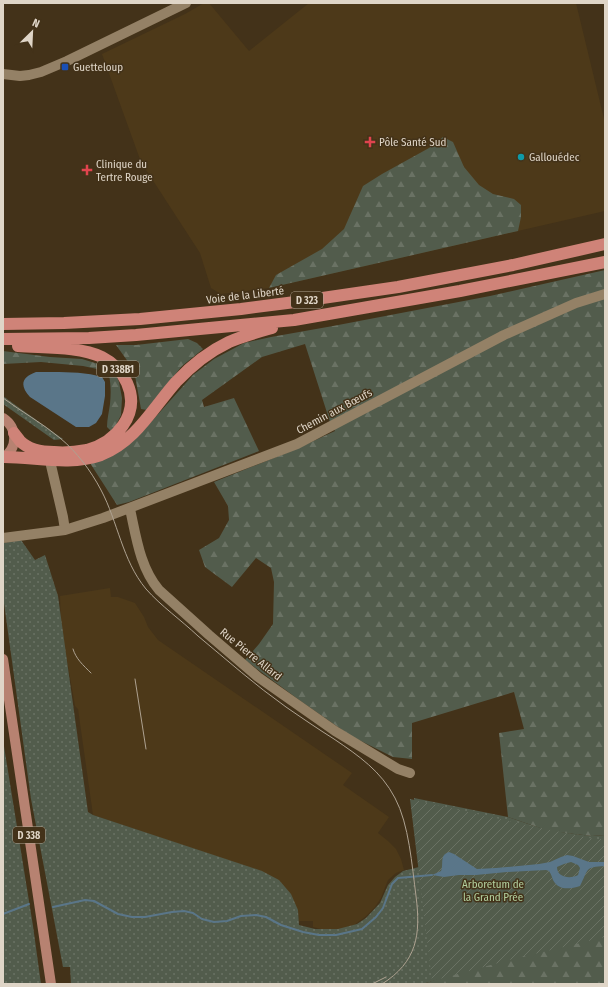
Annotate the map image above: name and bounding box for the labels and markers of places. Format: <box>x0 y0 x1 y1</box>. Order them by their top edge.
place label: Guetteloup <box>73 61 123 74</box>
marker: Guetteloup <box>60 62 70 72</box>
marker: Pôle Santé Sud <box>364 136 376 148</box>
place label: Pôle Santé Sud <box>379 136 446 149</box>
place label: Gallouédec <box>529 151 580 164</box>
marker: Gallouédec <box>516 152 526 162</box>
place label: Clinique du Tertre Rouge <box>96 158 153 184</box>
marker: Clinique du Tertre Rouge <box>81 164 93 176</box>

